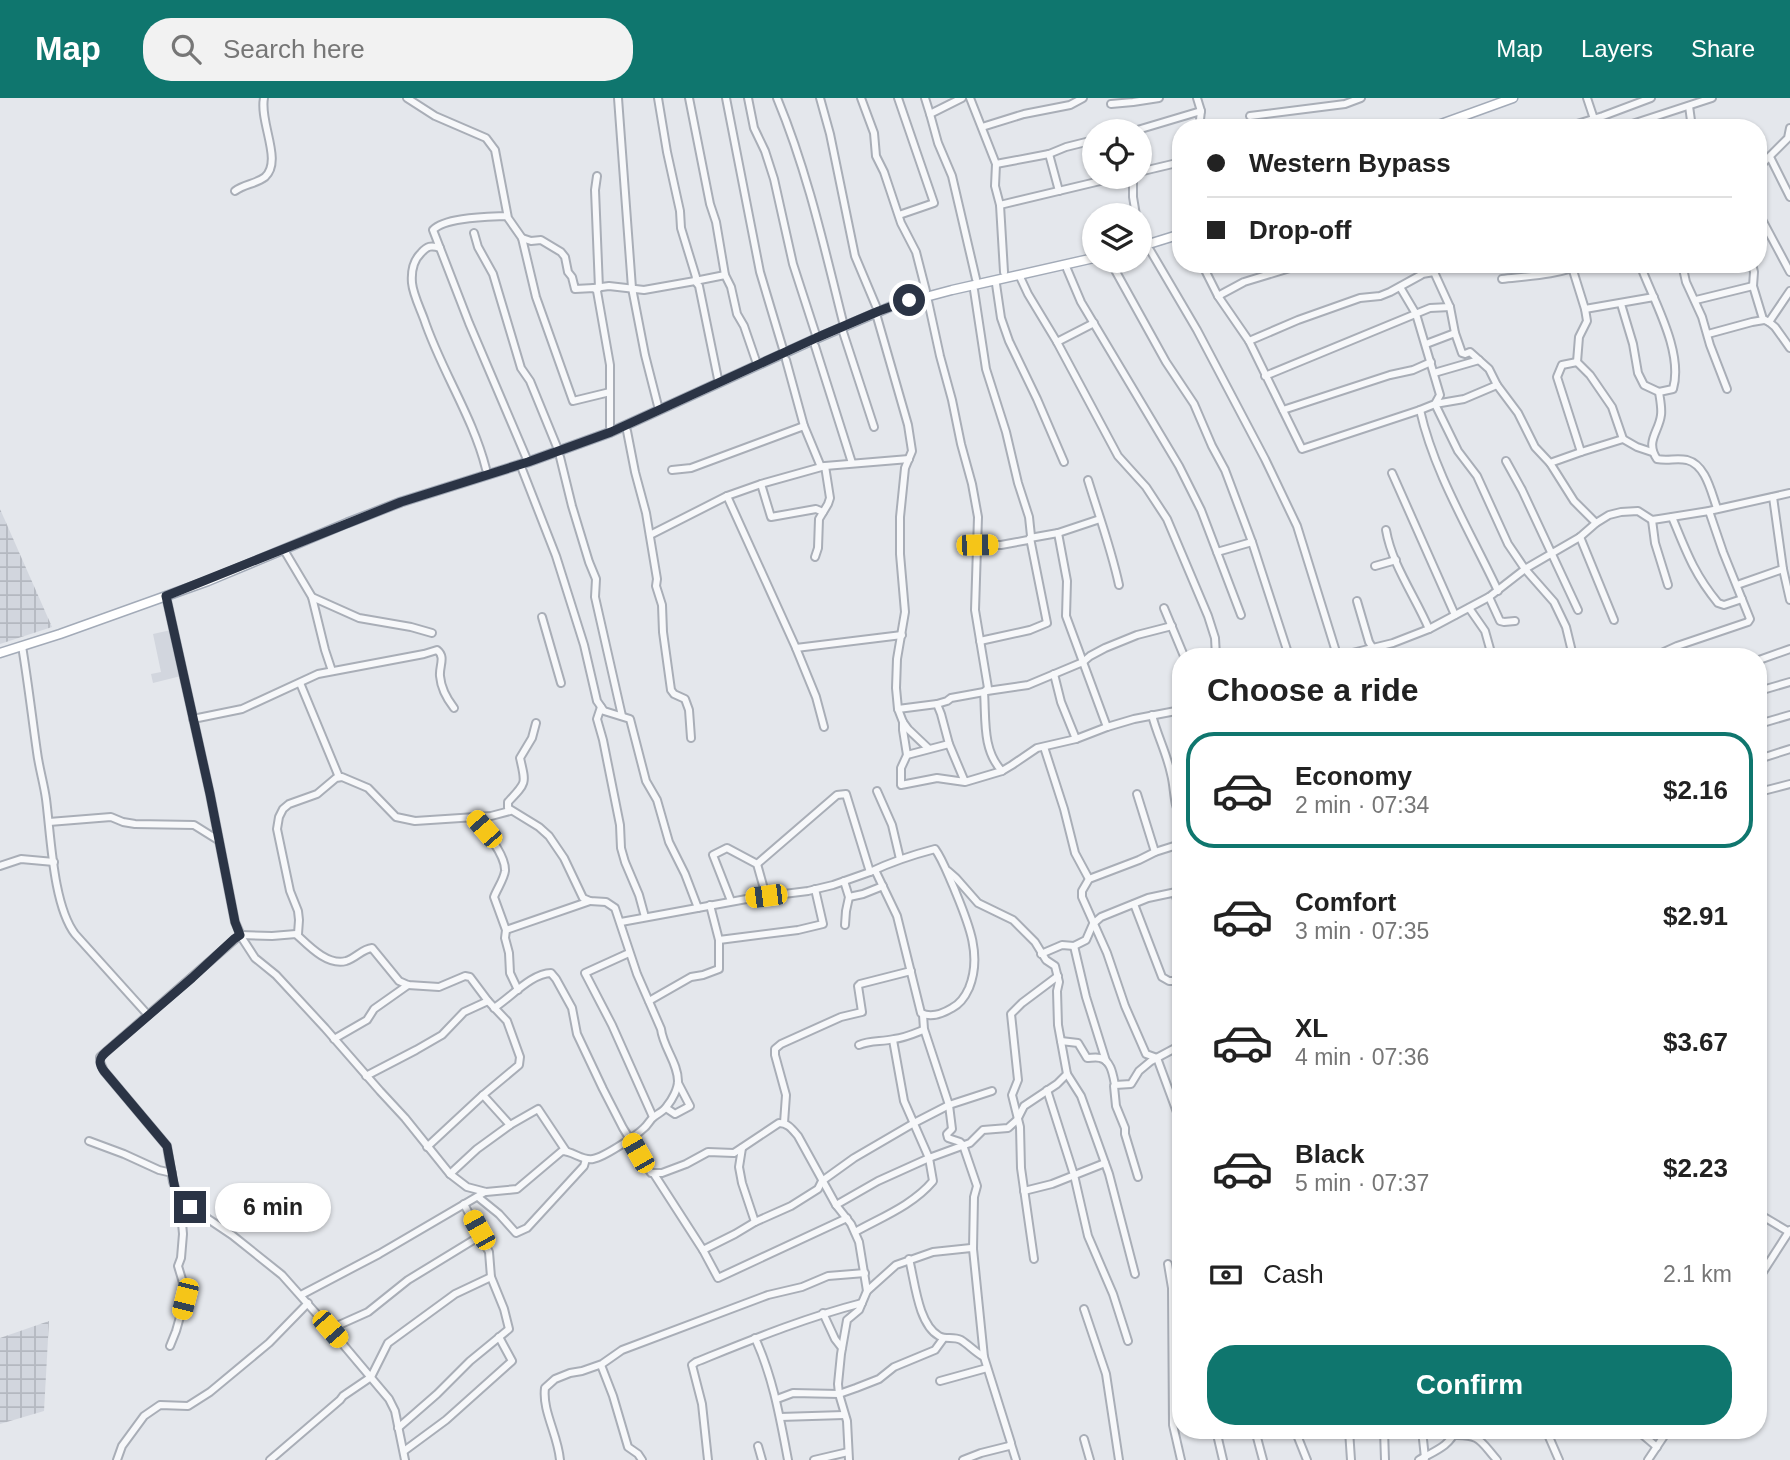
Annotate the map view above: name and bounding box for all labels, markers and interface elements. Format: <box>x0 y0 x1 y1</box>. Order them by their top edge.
search box <box>143 18 633 81</box>
text: Map <box>35 30 101 67</box>
icon: search <box>167 30 205 68</box>
text: Search here <box>223 34 365 64</box>
text: Map <box>1496 35 1543 62</box>
text: Layers <box>1581 35 1653 62</box>
text: Share <box>1691 35 1755 62</box>
map controls <box>1082 119 1152 273</box>
button: locate <box>1082 119 1152 189</box>
text: Western Bypass <box>1249 148 1451 178</box>
button: layers <box>1082 203 1152 273</box>
text: Drop-off <box>1249 215 1352 245</box>
route start <box>893 284 925 316</box>
car <box>956 534 999 556</box>
text: Choose a ride <box>1207 672 1419 708</box>
icon: car <box>1211 759 1274 822</box>
text: Economy <box>1295 761 1412 791</box>
text: $2.16 <box>1663 775 1728 805</box>
text: 2 min · 07:34 <box>1295 792 1429 818</box>
car <box>463 806 506 852</box>
car <box>744 883 789 909</box>
icon: car <box>1211 885 1274 948</box>
text: Comfort <box>1295 887 1396 917</box>
text: $2.91 <box>1663 901 1728 931</box>
text: 3 min · 07:35 <box>1295 918 1429 944</box>
icon: car <box>1211 1011 1274 1074</box>
text: XL <box>1295 1013 1328 1043</box>
text: $3.67 <box>1663 1027 1728 1057</box>
text: 4 min · 07:36 <box>1295 1044 1429 1070</box>
car <box>619 1130 658 1176</box>
icon: car <box>1211 1137 1274 1200</box>
text: Black <box>1295 1139 1364 1169</box>
text: $2.23 <box>1663 1153 1728 1183</box>
text: 5 min · 07:37 <box>1295 1170 1429 1196</box>
callout: 6 min <box>214 1182 330 1232</box>
route end <box>174 1191 206 1223</box>
text: 6 min <box>243 1194 303 1220</box>
car <box>460 1207 499 1253</box>
icon: cash <box>1207 1256 1245 1294</box>
text: Cash <box>1263 1259 1324 1289</box>
text: 2.1 km <box>1663 1261 1732 1287</box>
car <box>170 1276 201 1322</box>
car <box>309 1306 352 1352</box>
button: Confirm <box>1207 1345 1732 1425</box>

